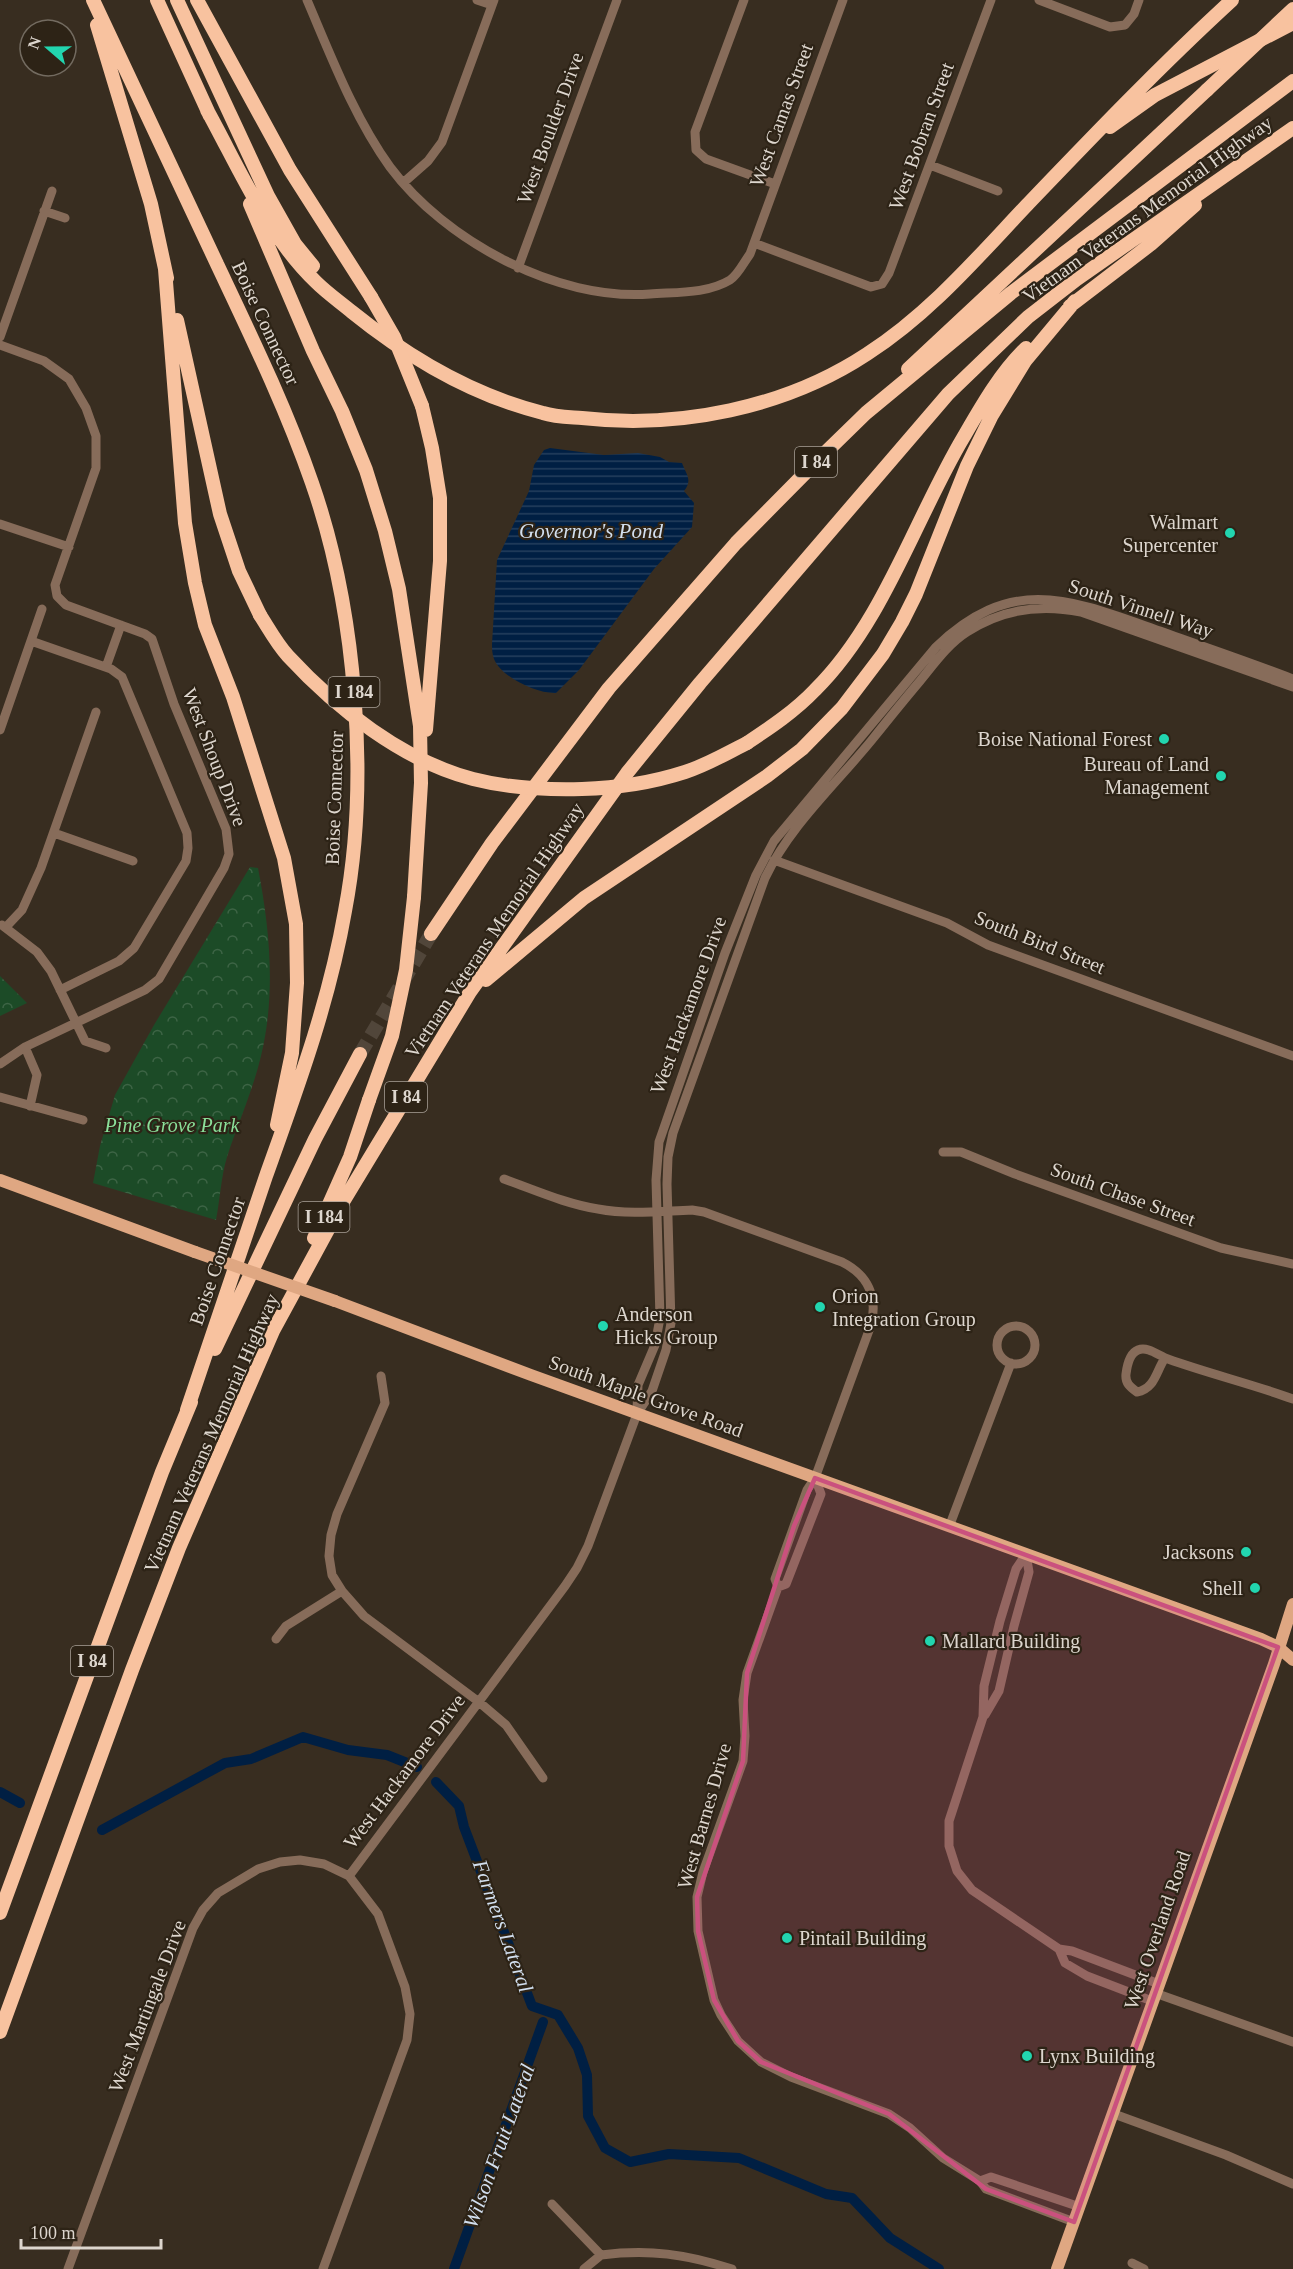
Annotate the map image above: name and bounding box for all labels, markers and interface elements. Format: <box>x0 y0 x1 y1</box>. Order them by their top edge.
north arrow <box>18 18 78 78</box>
text: N <box>24 34 44 51</box>
street label: West Camas Street <box>745 40 817 190</box>
street label: West Boulder Drive <box>512 49 588 207</box>
street label: West Bobran Street <box>884 59 958 213</box>
street label: Vietnam Veterans Memorial Highway <box>1018 111 1277 308</box>
street label: Boise Connector <box>228 258 304 389</box>
road number: I 84 <box>795 447 837 477</box>
place label: Walmart Supercenter <box>1122 511 1218 557</box>
water label: Governor's Pond <box>519 519 663 543</box>
marker: Walmart Supercenter <box>1223 526 1237 540</box>
street label: South Vinnell Way <box>1066 574 1216 643</box>
road number: I 184 <box>328 677 380 707</box>
street label: West Shoup Drive <box>178 685 252 830</box>
place label: Boise National Forest <box>978 728 1152 750</box>
street label: Boise Connector <box>321 730 347 865</box>
marker: Boise National Forest <box>1157 732 1171 746</box>
place label: Bureau of Land Management <box>1083 753 1209 799</box>
marker: Bureau of Land Management <box>1214 769 1228 783</box>
street label: Vietnam Veterans Memorial Highway <box>400 798 589 1062</box>
street label: South Bird Street <box>971 906 1109 978</box>
street label: West Hackamore Drive <box>646 913 730 1097</box>
road number: I 84 <box>385 1082 427 1112</box>
park label: Pine Grove Park <box>104 1114 241 1136</box>
street label: South Chase Street <box>1048 1158 1199 1231</box>
street label: Boise Connector <box>185 1194 249 1328</box>
road number: I 184 <box>298 1202 350 1232</box>
place label: Orion Integration Group <box>832 1285 976 1331</box>
street label: Vietnam Veterans Memorial Highway <box>139 1290 284 1576</box>
marker: Orion Integration Group <box>813 1300 827 1314</box>
place label: Anderson Hicks Group <box>615 1303 718 1349</box>
marker: Anderson Hicks Group <box>596 1319 610 1333</box>
street label: South Maple Grove Road <box>546 1351 746 1442</box>
place label: Jacksons <box>1163 1541 1234 1563</box>
marker: Jacksons <box>1239 1545 1253 1559</box>
place label: Shell <box>1202 1577 1243 1599</box>
marker: Shell <box>1248 1581 1262 1595</box>
place label: Mallard Building <box>942 1630 1080 1653</box>
marker: Mallard Building <box>923 1634 937 1648</box>
road number: I 84 <box>71 1646 113 1676</box>
street label: West Hackamore Drive <box>339 1690 469 1852</box>
street label: West Barnes Drive <box>673 1740 735 1891</box>
street label: West Overland Road <box>1120 1848 1194 2012</box>
water label: Farmers Lateral <box>468 1855 538 1996</box>
street label: West Martingale Drive <box>104 1917 191 2096</box>
place label: Pintail Building <box>799 1927 926 1950</box>
marker: Pintail Building <box>780 1931 794 1945</box>
place label: Lynx Building <box>1039 2045 1155 2068</box>
marker: Lynx Building <box>1020 2049 1034 2063</box>
water label: Wilson Fruit Lateral <box>458 2061 540 2231</box>
scale bar <box>21 2212 160 2250</box>
text: 100 m <box>30 2223 76 2243</box>

